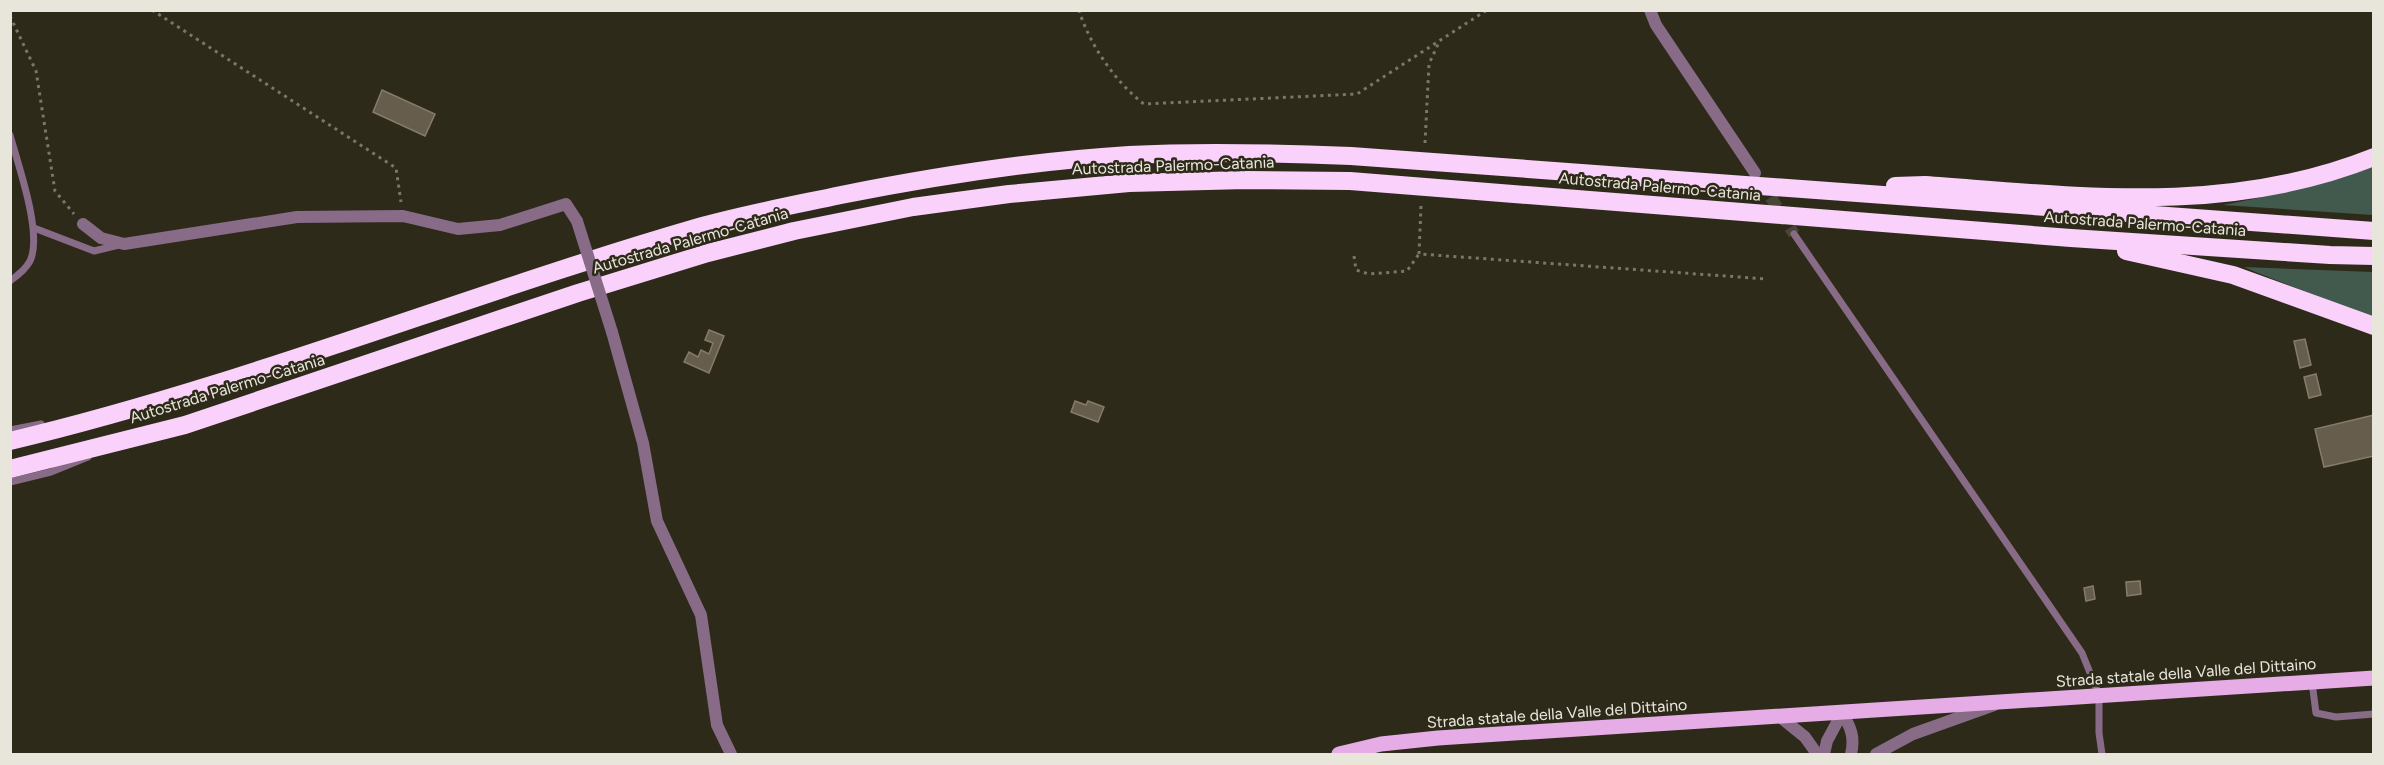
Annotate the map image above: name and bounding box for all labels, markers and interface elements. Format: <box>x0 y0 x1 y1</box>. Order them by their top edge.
street label: Autostrada Palermo-Catania <box>1071 152 1275 179</box>
street label: Autostrada Palermo-Catania <box>1558 168 1762 205</box>
street label: Autostrada Palermo-Catania <box>590 203 790 278</box>
street label: Autostrada Palermo-Catania <box>2043 207 2247 240</box>
street label: Autostrada Palermo-Catania <box>127 350 327 427</box>
street label: Strada statale della Valle del Dittaino <box>2055 654 2317 691</box>
street label: Strada statale della Valle del Dittaino <box>1426 695 1688 732</box>

